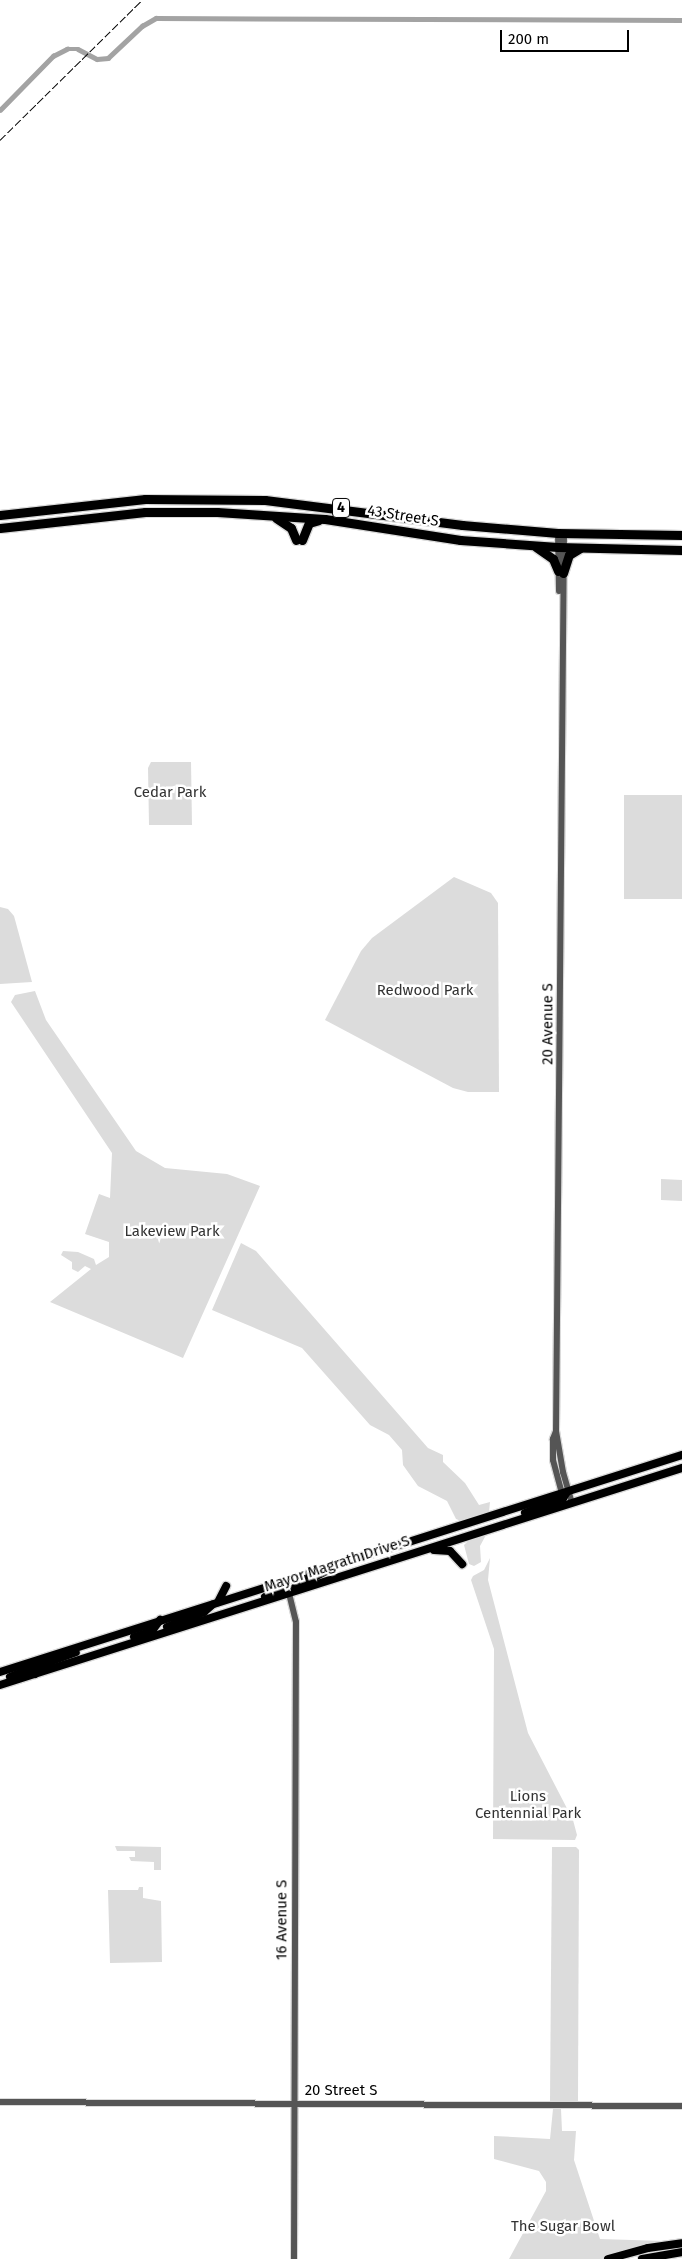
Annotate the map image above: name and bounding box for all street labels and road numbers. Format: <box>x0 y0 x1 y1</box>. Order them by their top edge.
road number: 4 <box>331 496 351 520</box>
street label: 43 Street S <box>366 501 440 531</box>
street label: 20 Avenue S <box>539 983 557 1065</box>
street label: Mayor Magrath Drive S <box>262 1532 412 1596</box>
street label: 16 Avenue S <box>273 1880 291 1960</box>
street label: 20 Street S <box>305 2082 377 2100</box>

